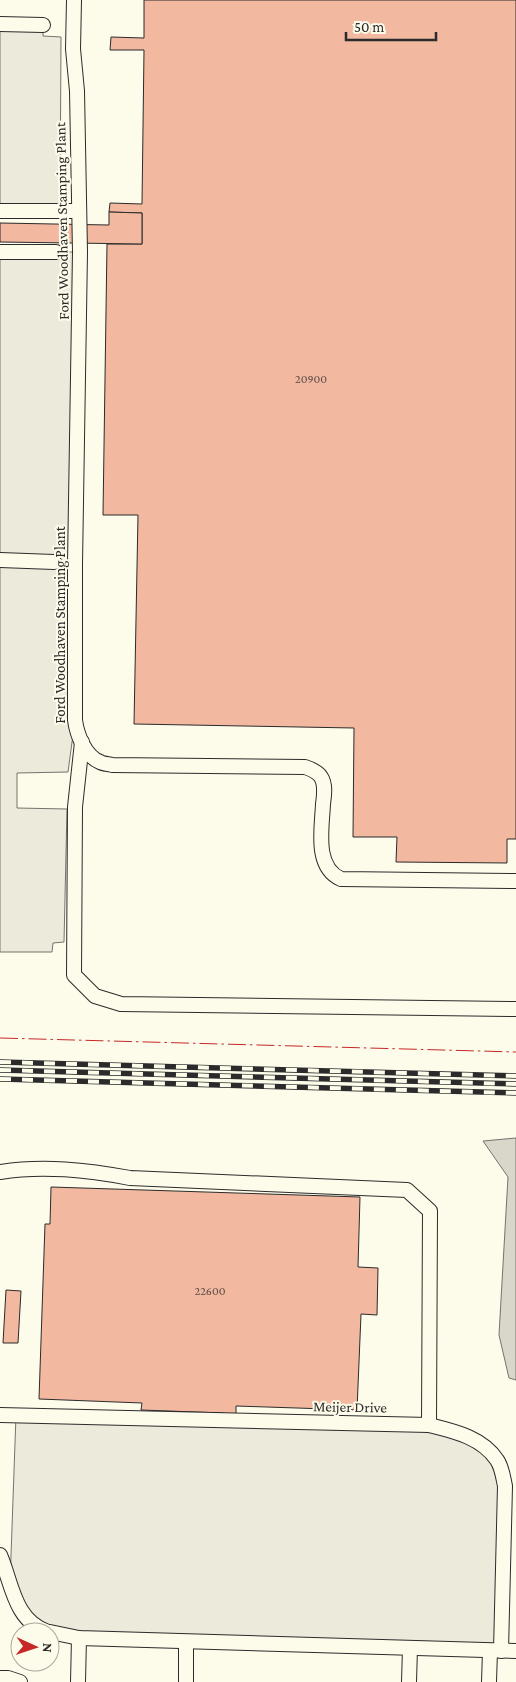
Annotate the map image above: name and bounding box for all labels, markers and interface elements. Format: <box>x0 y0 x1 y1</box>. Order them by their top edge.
scale bar <box>346 10 436 42</box>
text: 50 m <box>354 19 384 35</box>
street label: Ford Woodhaven Stamping Plant <box>52 121 73 320</box>
house number: 20900 <box>295 372 327 386</box>
street label: Ford Woodhaven Stamping Plant <box>52 525 69 724</box>
house number: 22600 <box>194 1284 226 1298</box>
street label: Meijer Drive <box>313 1398 388 1417</box>
north arrow <box>10 1622 60 1672</box>
text: N <box>40 1642 56 1653</box>

